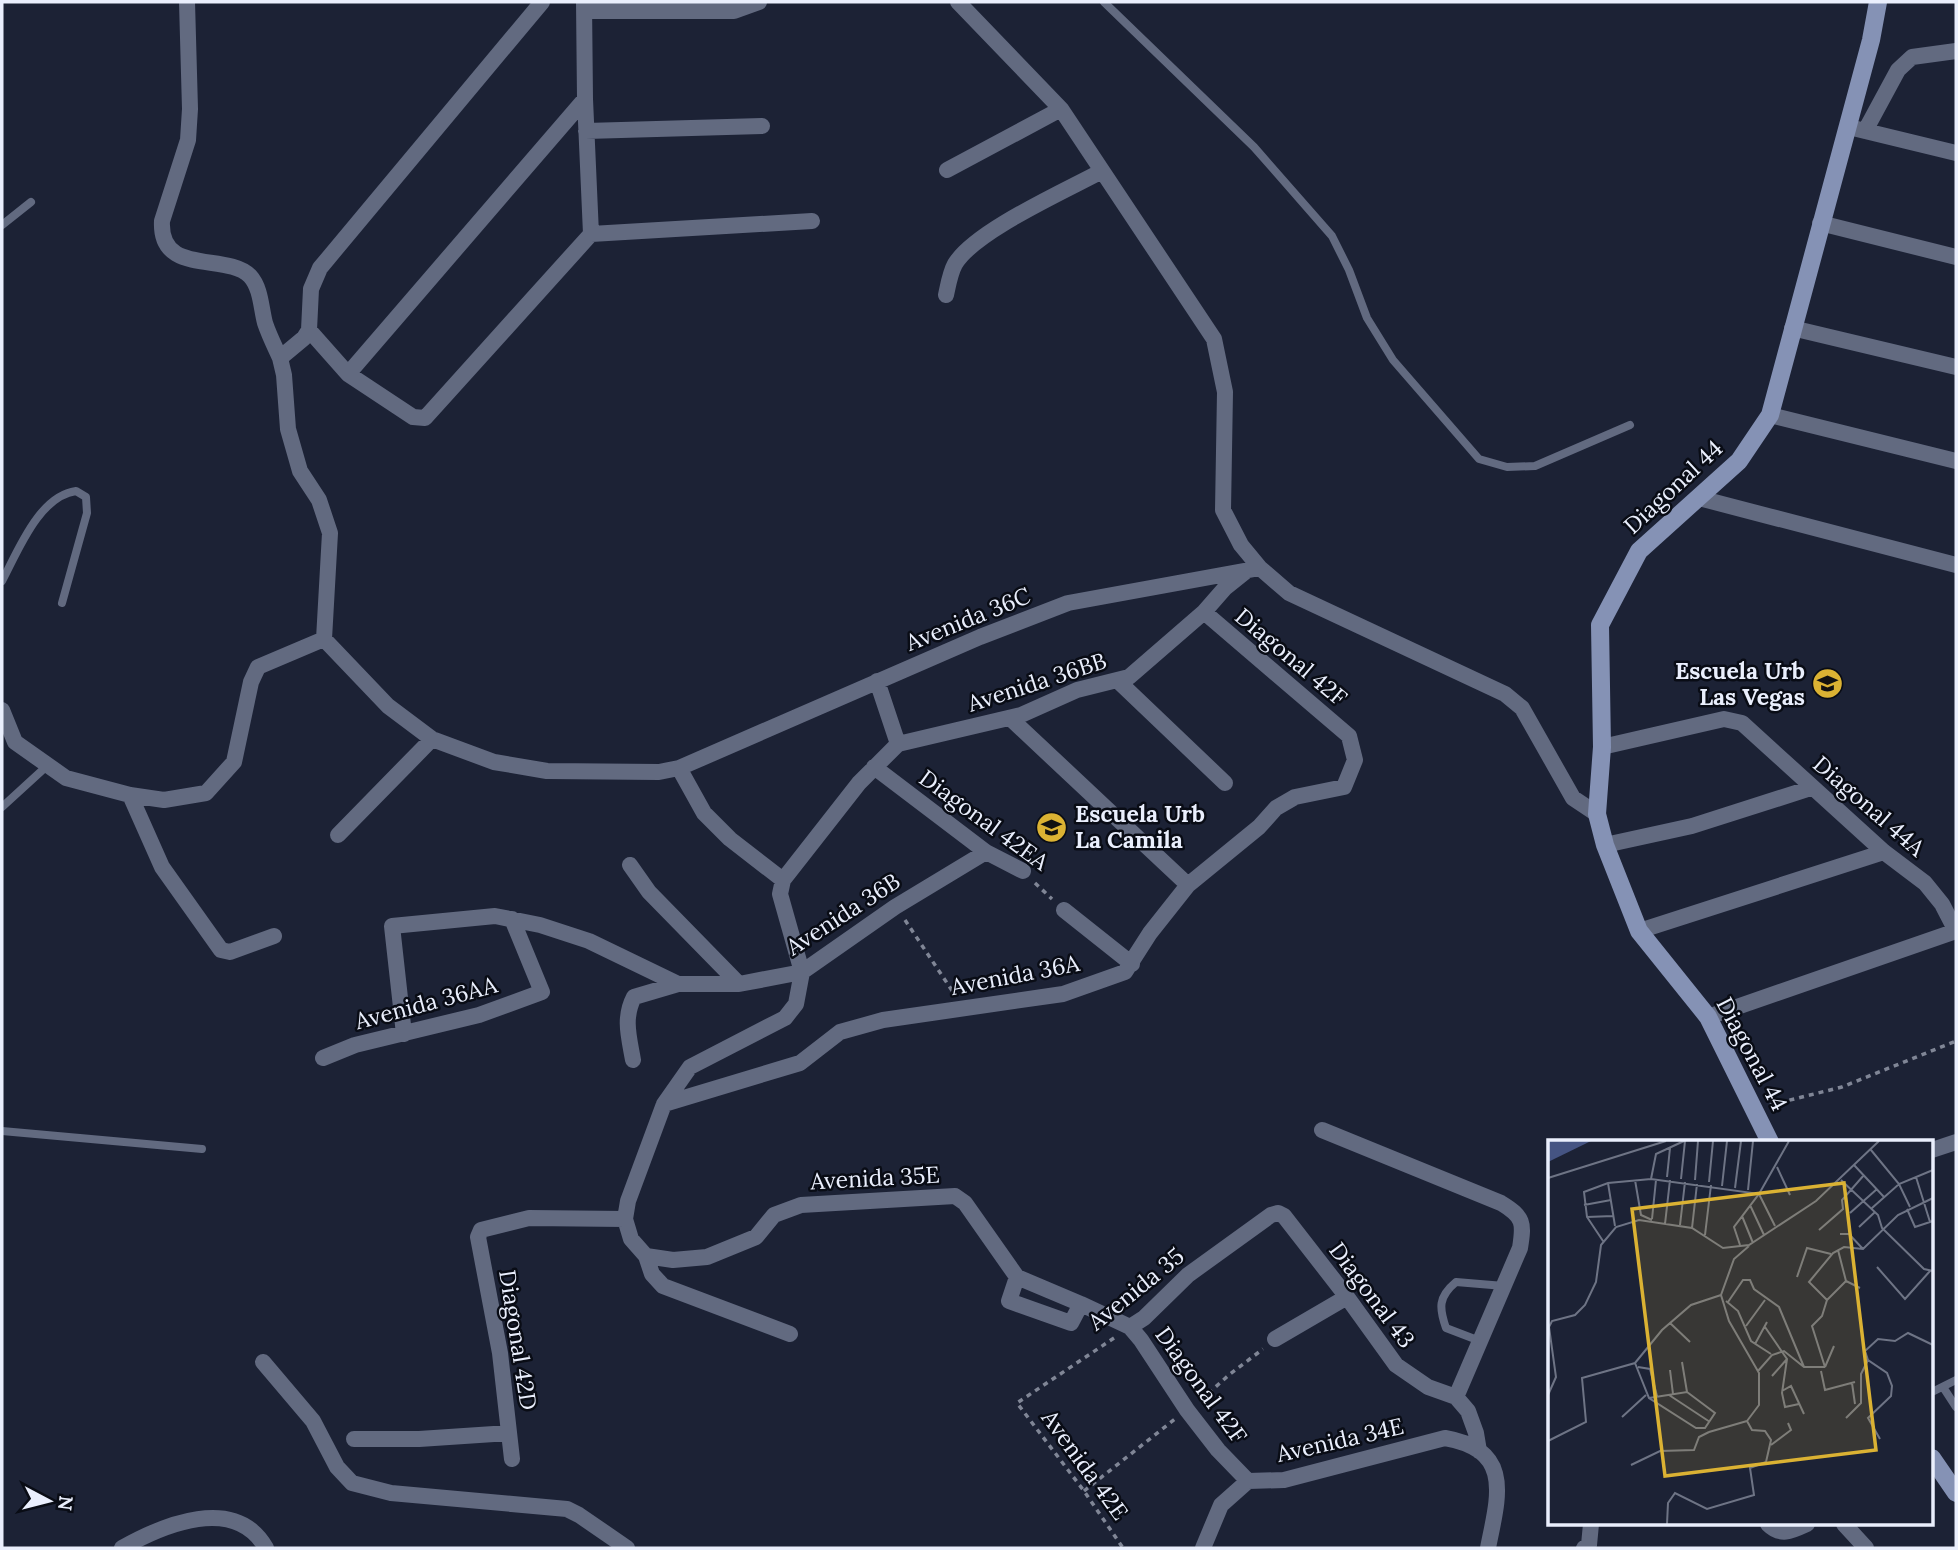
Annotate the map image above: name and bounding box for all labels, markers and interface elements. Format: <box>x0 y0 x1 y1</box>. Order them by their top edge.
street label: Diagonal 44 <box>1617 434 1728 540</box>
street label: Avenida 36C <box>900 580 1035 657</box>
street label: Diagonal 42F <box>1229 601 1353 712</box>
street label: Avenida 36BB <box>963 645 1110 718</box>
place label: Escuela Urb Las Vegas <box>1675 656 1805 711</box>
school or university icon: Escuela Urb Las Vegas <box>1811 667 1845 701</box>
street label: Diagonal 44A <box>1807 749 1932 863</box>
street label: Diagonal 42EA <box>914 763 1055 877</box>
place label: Escuela Urb La Camila <box>1075 799 1205 854</box>
school or university icon: Escuela Urb La Camila <box>1035 810 1069 844</box>
street label: Avenida 36B <box>779 866 905 962</box>
street label: Avenida 36A <box>947 948 1082 1001</box>
street label: Avenida 36AA <box>351 969 501 1036</box>
street label: Diagonal 44 <box>1710 992 1794 1116</box>
inset map <box>1548 1140 1934 1526</box>
street label: Avenida 35E <box>808 1160 940 1195</box>
street label: Diagonal 43 <box>1323 1236 1422 1353</box>
street label: Avenida 35 <box>1081 1241 1190 1337</box>
street label: Diagonal 42D <box>493 1268 544 1412</box>
street label: Diagonal 42F <box>1149 1321 1254 1449</box>
street label: Avenida 42E <box>1035 1403 1135 1525</box>
street label: Avenida 34E <box>1273 1411 1406 1468</box>
north arrow <box>14 1466 84 1536</box>
text: N <box>53 1494 79 1512</box>

